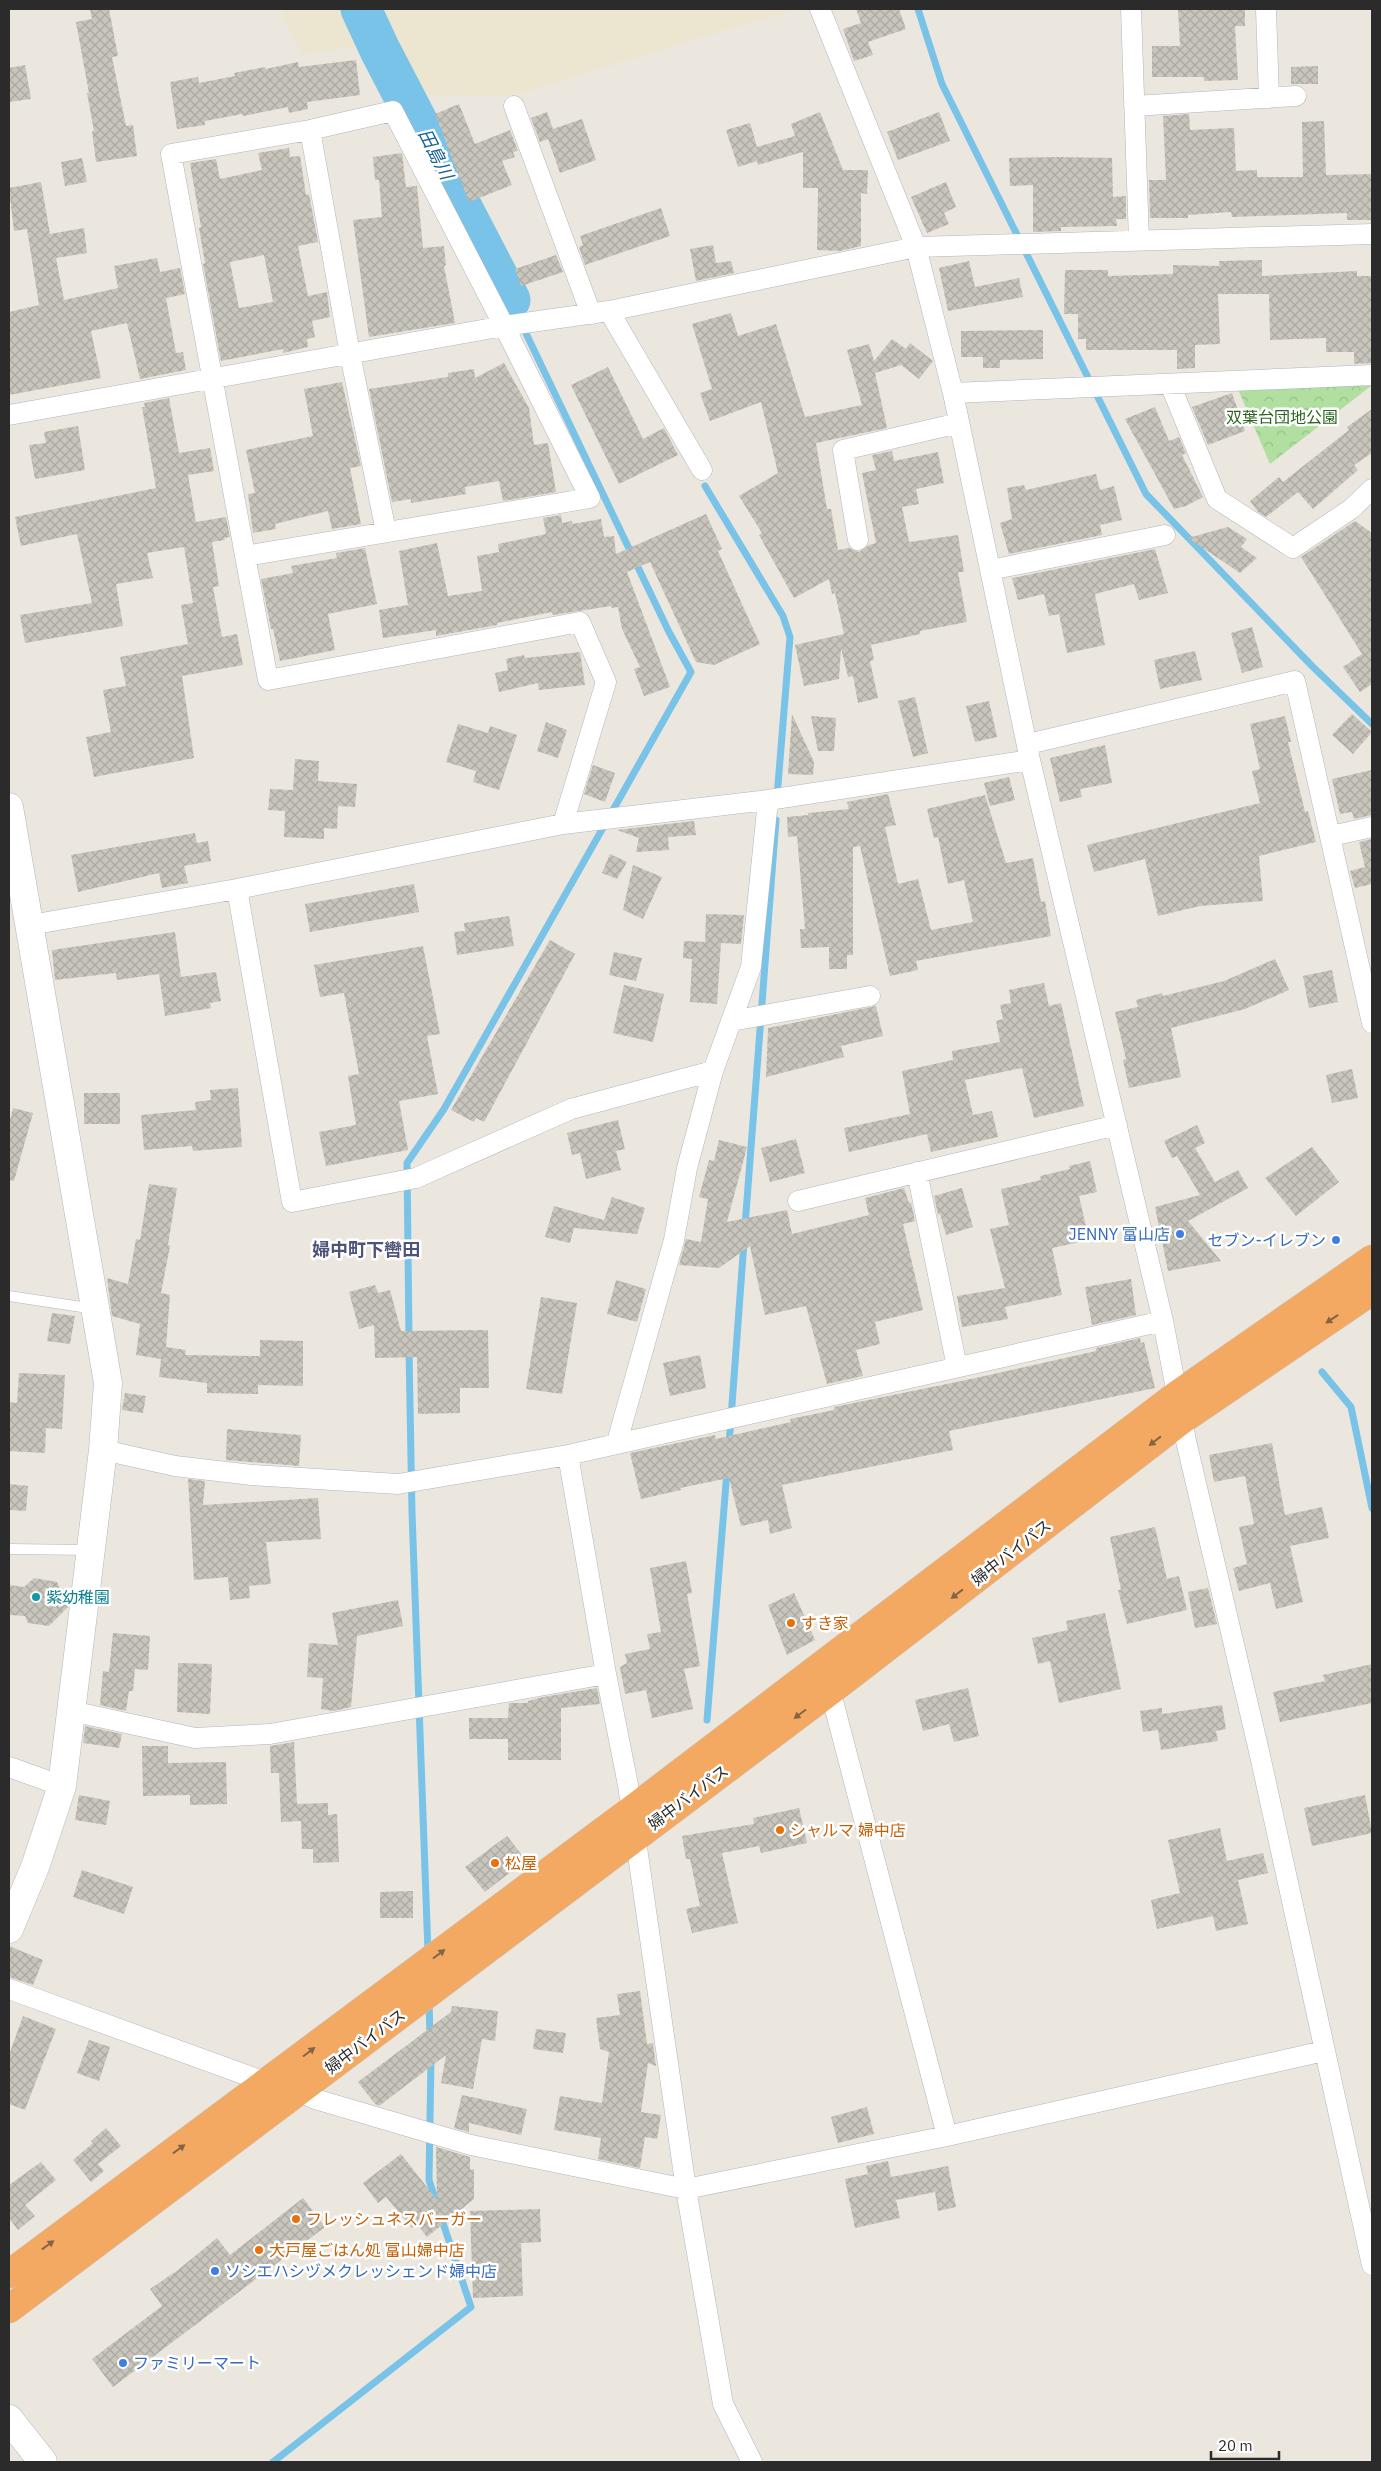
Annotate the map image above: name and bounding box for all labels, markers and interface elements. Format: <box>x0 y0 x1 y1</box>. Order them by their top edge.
water label: 田島川 <box>413 125 459 185</box>
park label: 双葉台団地公園 <box>1226 407 1338 427</box>
place label: JENNY 富山店 <box>1069 1224 1170 1244</box>
marker: JENNY 富山店 <box>1174 1228 1186 1240</box>
place label: セブン-イレブン <box>1208 1230 1326 1250</box>
marker: セブン-イレブン <box>1330 1234 1342 1246</box>
district label: 婦中町下轡田 <box>312 1238 420 1261</box>
one-way arrow <box>1325 1314 1339 1324</box>
one-way arrow <box>1149 1436 1162 1447</box>
street label: 婦中バイパス <box>967 1515 1055 1589</box>
place label: 紫幼稚園 <box>46 1587 110 1607</box>
one-way arrow <box>951 1588 964 1599</box>
marker: 紫幼稚園 <box>30 1591 42 1603</box>
place label: すき家 <box>801 1613 849 1633</box>
marker: すき家 <box>785 1617 797 1629</box>
one-way arrow <box>794 1708 807 1719</box>
street label: 婦中バイパス <box>644 1760 732 1834</box>
place label: シャルマ 婦中店 <box>790 1820 906 1840</box>
marker: シャルマ 婦中店 <box>774 1824 786 1836</box>
place label: 松屋 <box>505 1853 537 1873</box>
marker: 松屋 <box>489 1857 501 1869</box>
one-way arrow <box>432 1949 445 1960</box>
street label: 婦中バイパス <box>321 2004 409 2078</box>
one-way arrow <box>302 2047 316 2057</box>
one-way arrow <box>172 2143 185 2154</box>
place label: フレッシュネスバーガー <box>306 2209 482 2229</box>
marker: フレッシュネスバーガー <box>290 2213 302 2225</box>
one-way arrow <box>41 2240 55 2250</box>
place label: 大戸屋ごはん処 富山婦中店 <box>269 2240 465 2260</box>
marker: 大戸屋ごはん処 富山婦中店 <box>253 2244 265 2256</box>
place label: ソシエハシヅメクレッシェンド婦中店 <box>225 2261 497 2281</box>
marker: ソシエハシヅメクレッシェンド婦中店 <box>209 2265 221 2277</box>
place label: ファミリーマート <box>133 2353 261 2373</box>
marker: ファミリーマート <box>117 2357 129 2369</box>
scale bar <box>1211 2428 1278 2460</box>
text: 20 m <box>1218 2436 1253 2455</box>

